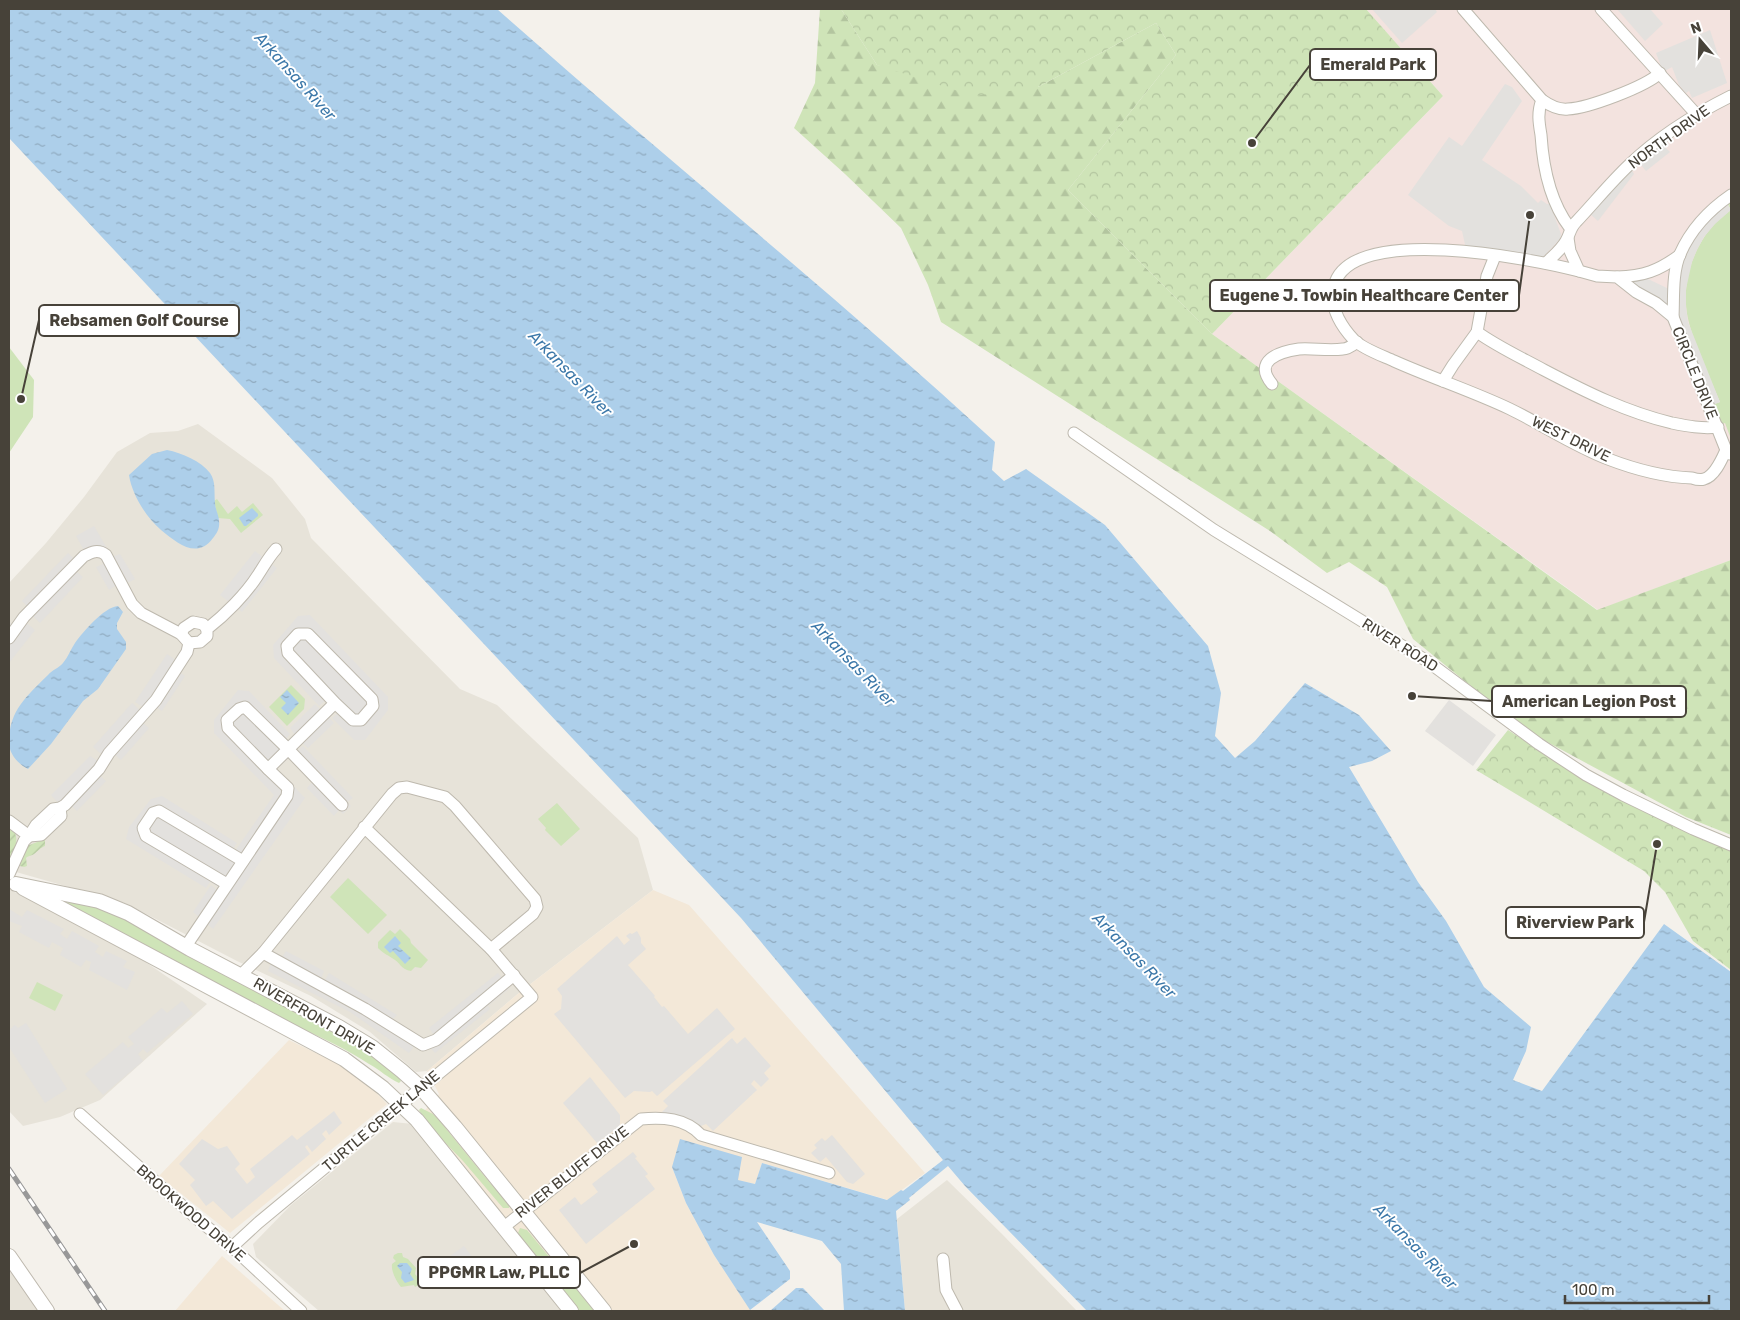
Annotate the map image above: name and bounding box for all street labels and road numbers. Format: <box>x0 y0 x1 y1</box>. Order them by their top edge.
street label: NORTH DRIVE <box>1625 101 1713 173</box>
street label: CIRCLE DRIVE <box>1668 324 1722 422</box>
street label: WEST DRIVE <box>1529 412 1613 466</box>
street label: RIVER ROAD <box>1359 614 1441 676</box>
street label: RIVERFRONT DRIVE <box>250 974 378 1058</box>
street label: TURTLE CREEK LANE <box>319 1067 443 1175</box>
street label: RIVER BLUFF DRIVE <box>512 1122 632 1222</box>
street label: BROOKWOOD DRIVE <box>133 1161 249 1265</box>

